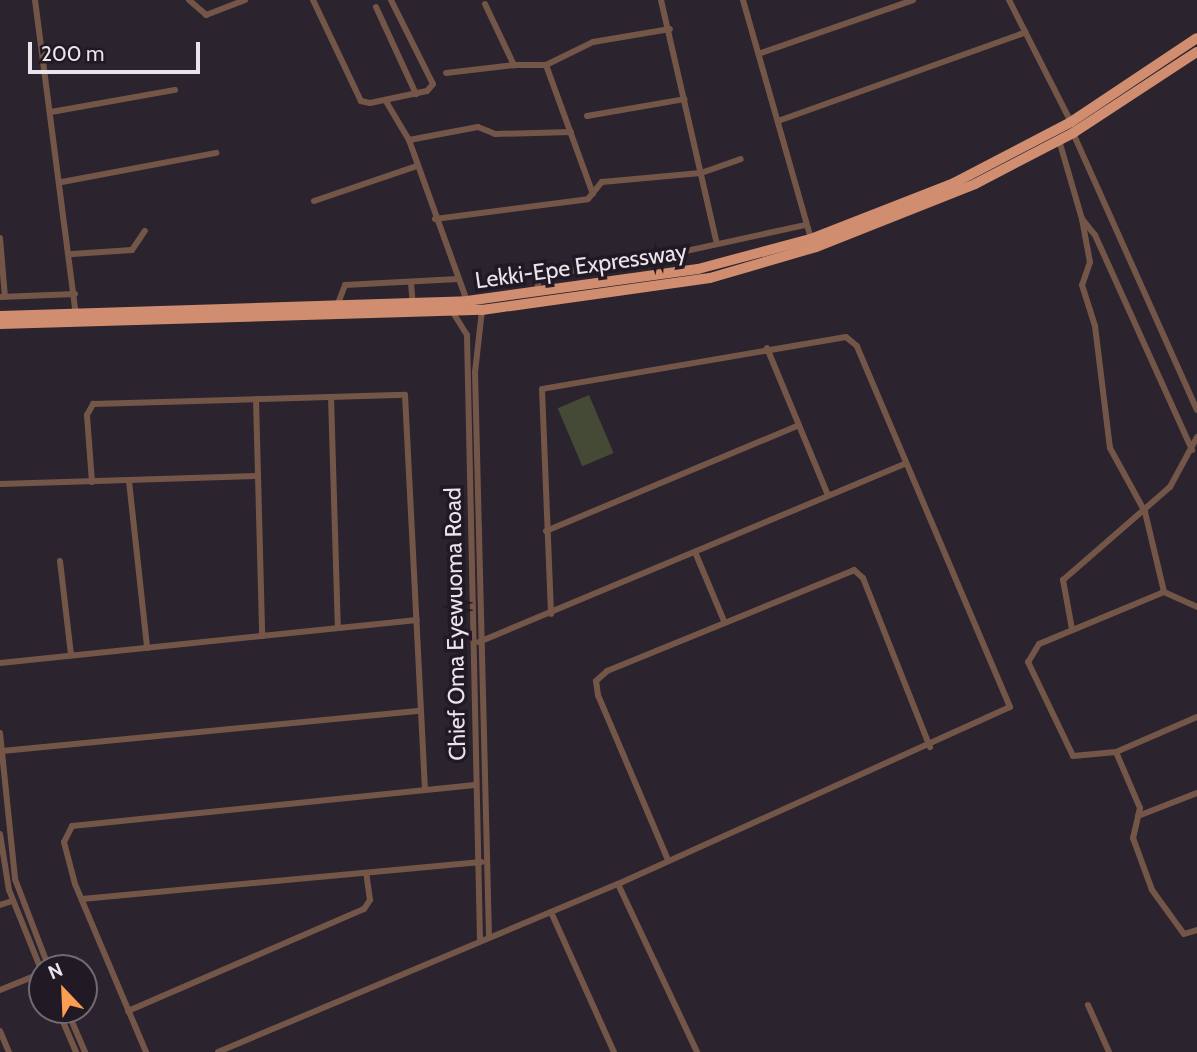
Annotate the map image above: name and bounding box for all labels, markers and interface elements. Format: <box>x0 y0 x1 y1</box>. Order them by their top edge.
scale bar <box>32 28 203 72</box>
text: 200 m <box>41 41 104 66</box>
street label: Lekki-Epe Expressway <box>473 237 689 295</box>
street label: Chief Oma Eyewuoma Road <box>439 487 471 761</box>
north arrow <box>28 954 98 1024</box>
text: N <box>45 958 66 984</box>

